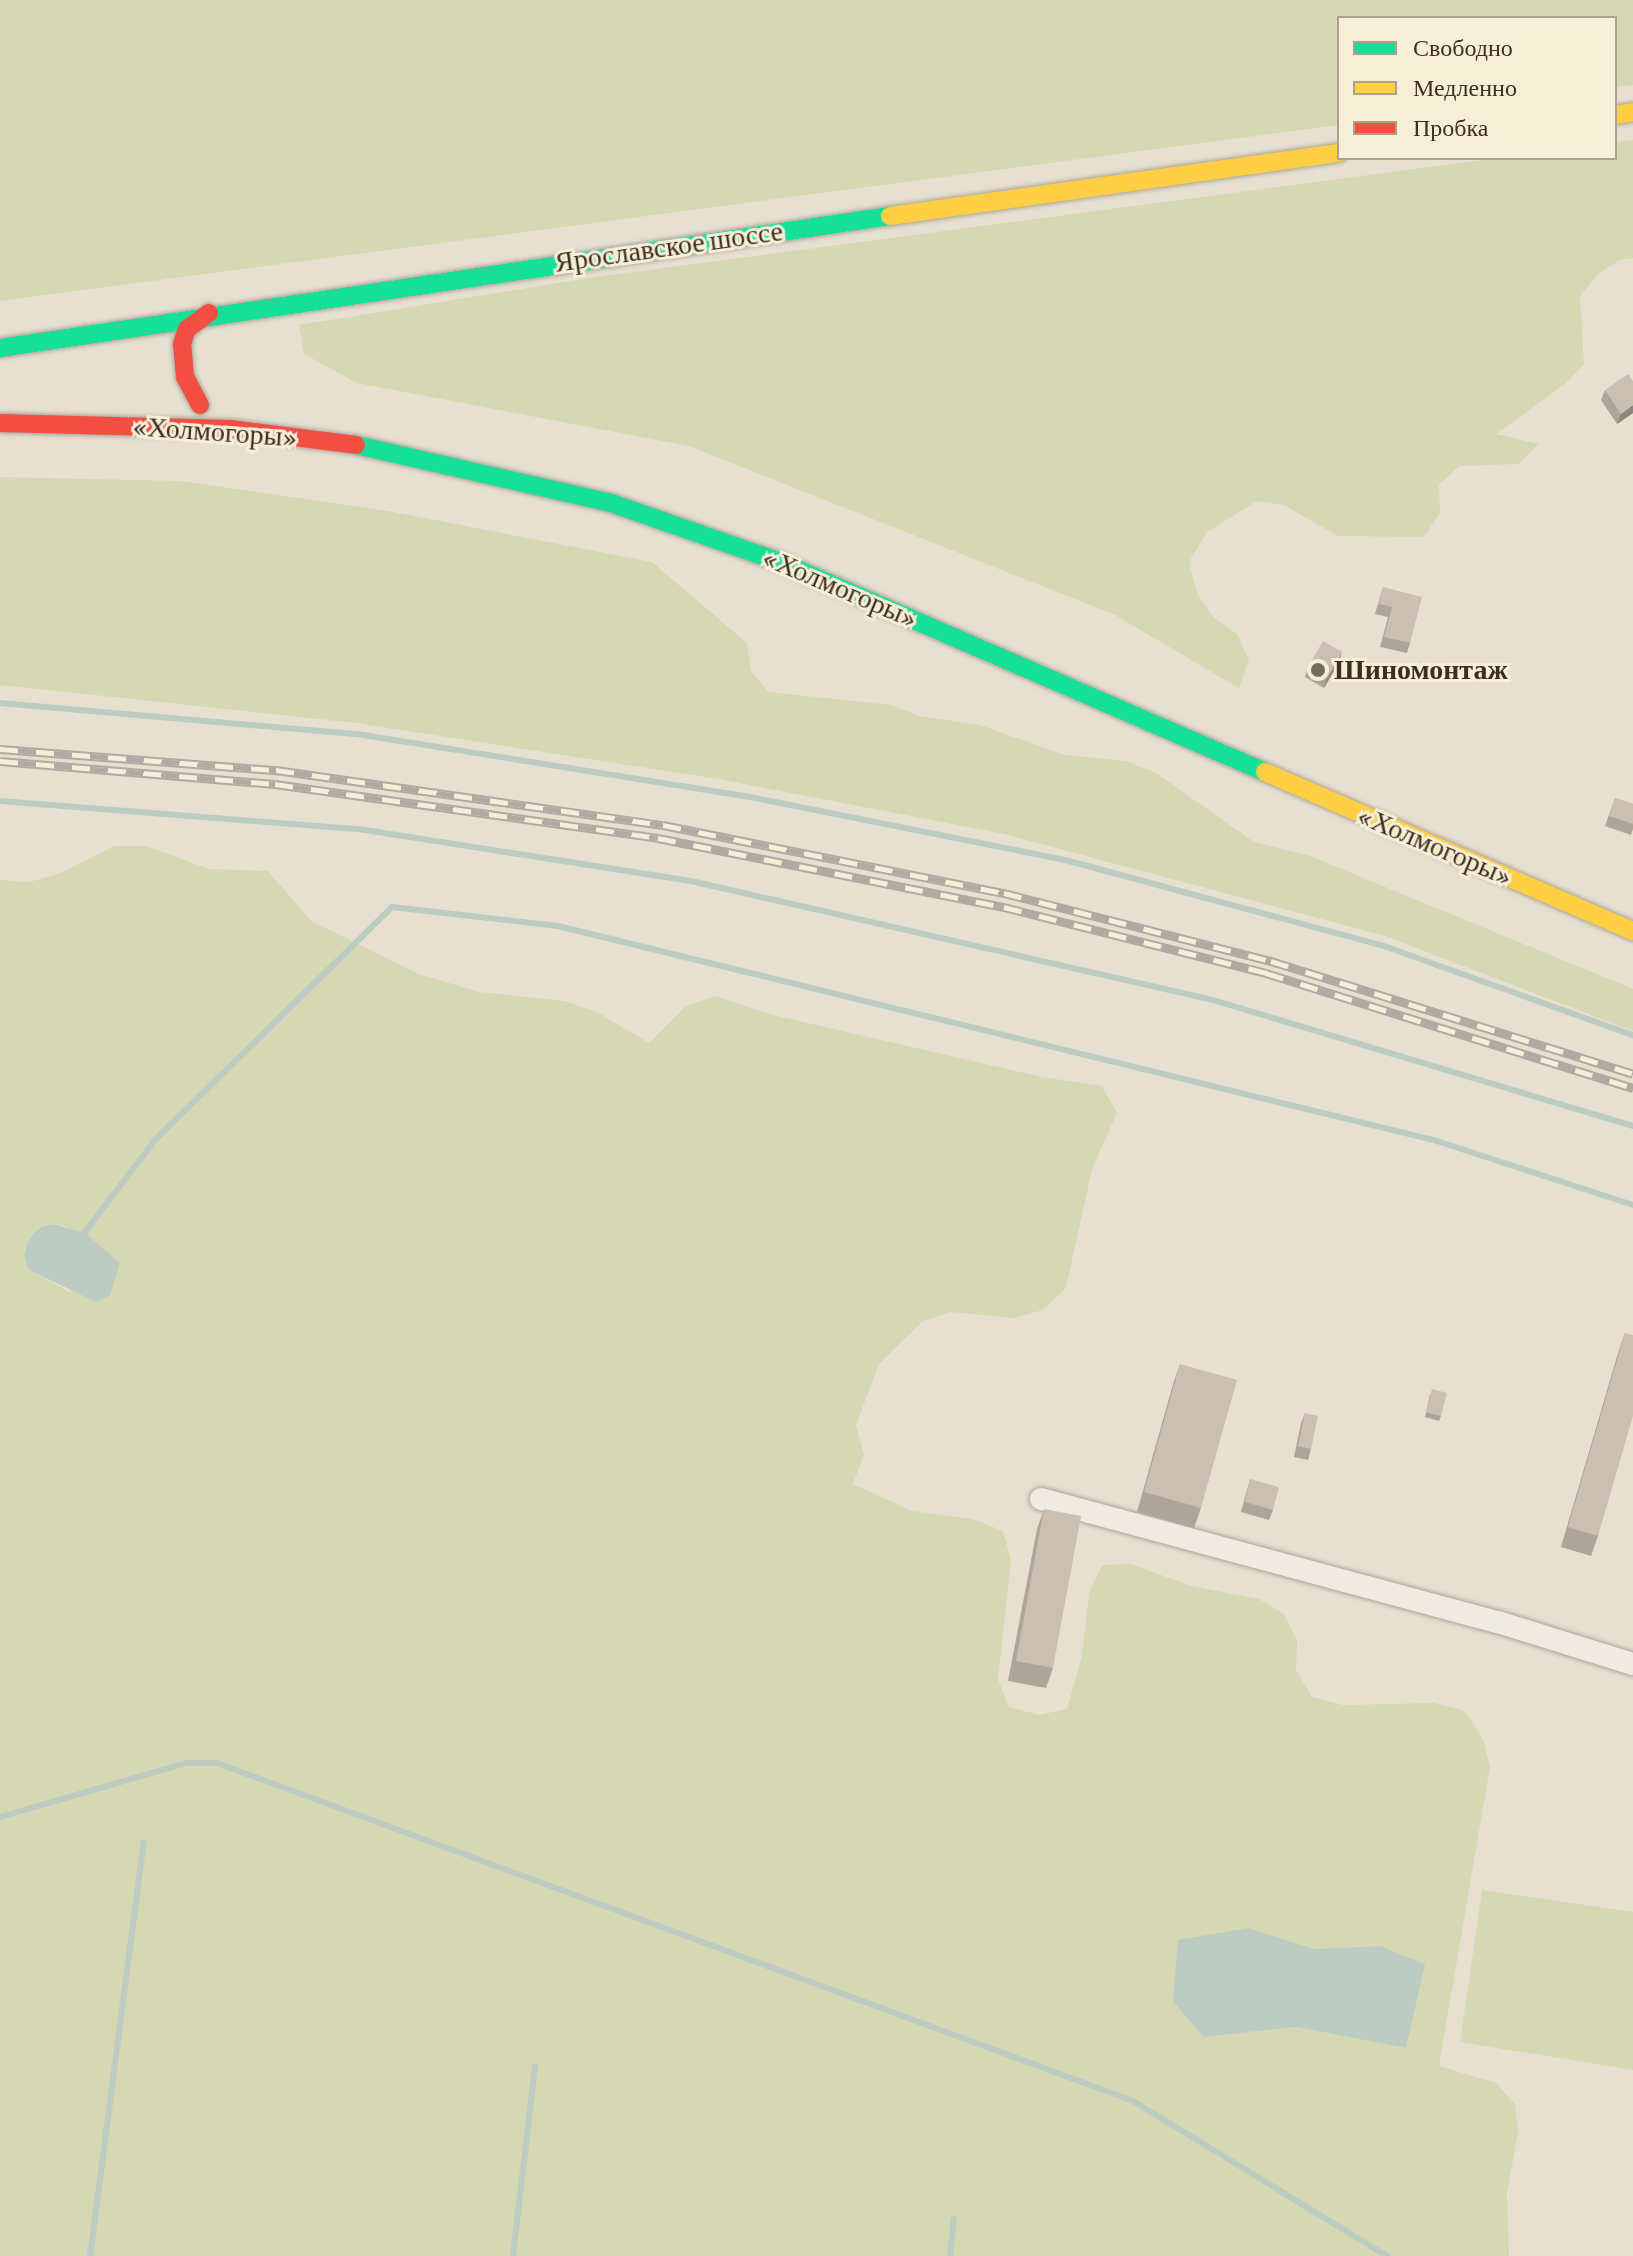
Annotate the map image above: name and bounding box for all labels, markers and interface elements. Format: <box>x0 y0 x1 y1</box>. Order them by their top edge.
legend <box>1337 16 1617 160</box>
text: Свободно <box>1413 34 1513 61</box>
text: Медленно <box>1413 74 1517 101</box>
text: Пробка <box>1413 114 1489 141</box>
street label: Ярославское шоссе <box>553 214 785 280</box>
street label: «Холмогоры» <box>131 409 299 455</box>
street label: «Холмогоры» <box>757 540 923 636</box>
place label: Шиномонтаж <box>1334 653 1508 687</box>
marker: Шиномонтаж <box>1309 661 1327 679</box>
street label: «Холмогоры» <box>1352 798 1518 894</box>

